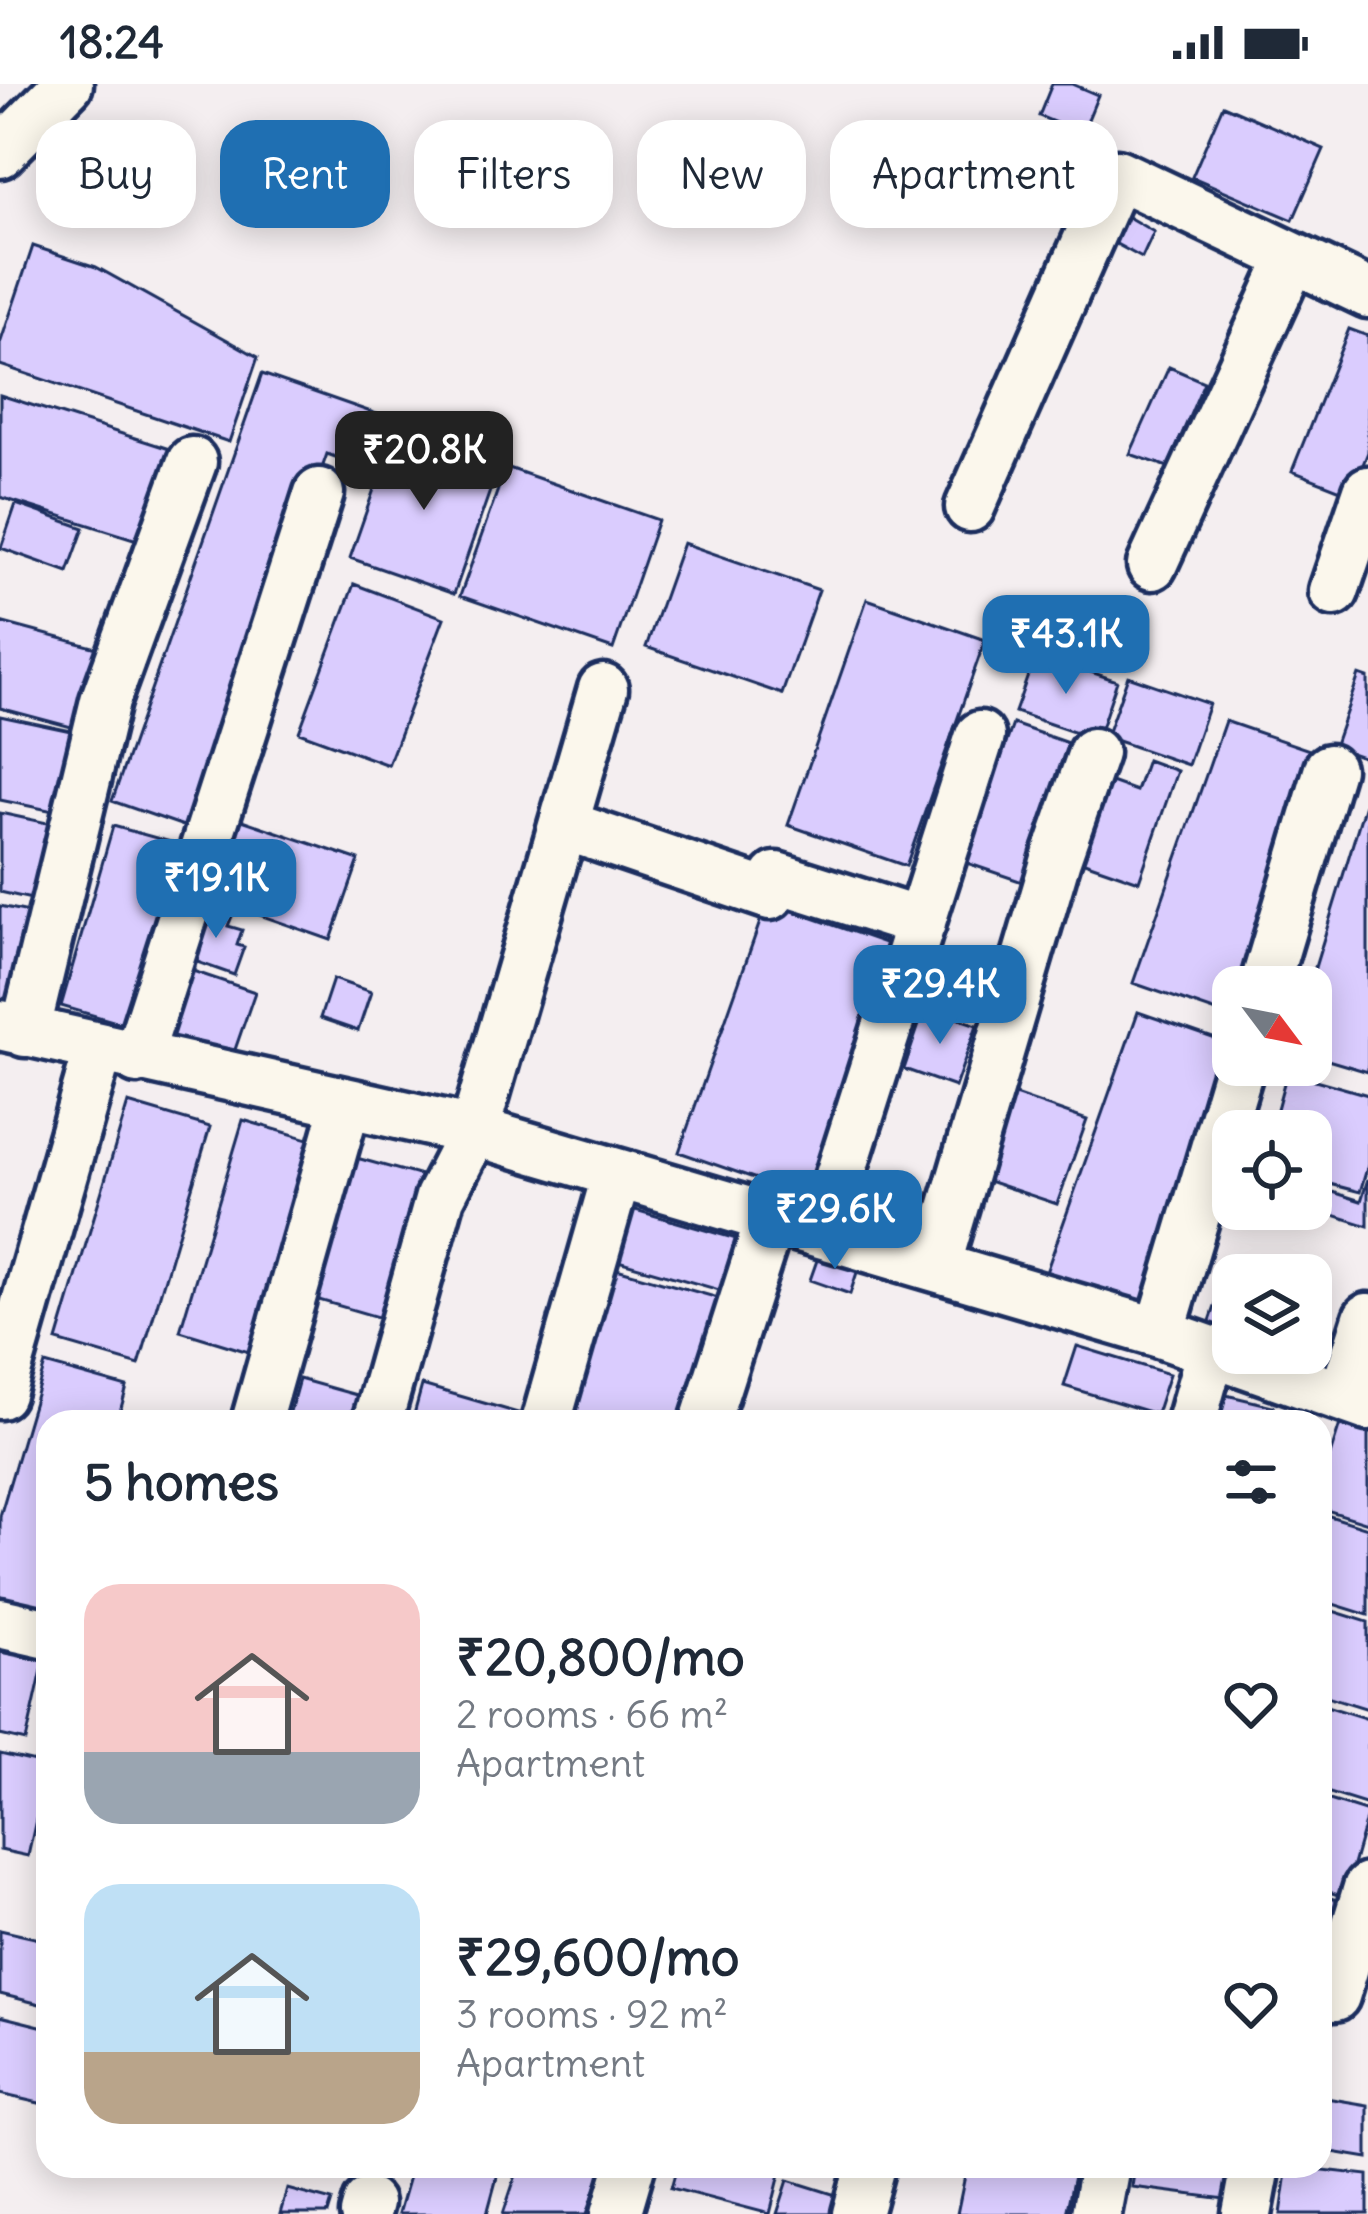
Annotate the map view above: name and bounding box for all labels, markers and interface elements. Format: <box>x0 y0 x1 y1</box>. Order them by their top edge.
text: 18:24 <box>60 14 164 70</box>
chip: Buy <box>36 120 196 228</box>
chip: Rent <box>220 120 390 228</box>
chip: Filters <box>414 120 613 228</box>
chip: New <box>637 120 806 228</box>
chip: Apartment <box>830 120 1118 228</box>
pin: ₹20.8K <box>326 411 522 513</box>
text: ₹20.8K <box>362 425 486 474</box>
pin: ₹43.1K <box>968 595 1164 697</box>
text: ₹43.1K <box>1009 609 1123 658</box>
pin: ₹19.1K <box>118 839 314 941</box>
text: ₹19.1K <box>163 853 269 902</box>
pin: ₹29.4K <box>842 945 1038 1047</box>
text: ₹29.4K <box>880 959 1000 1008</box>
north arrow <box>1212 966 1332 1086</box>
map controls <box>1212 966 1332 1374</box>
button: locate <box>1212 1110 1332 1230</box>
pin: ₹29.6K <box>737 1170 933 1272</box>
text: ₹29.6K <box>775 1184 895 1233</box>
button: layers <box>1212 1254 1332 1374</box>
icon: filters <box>1218 1449 1284 1515</box>
text: 5 homes <box>84 1450 279 1514</box>
text: ₹20,800/mo <box>456 1625 745 1689</box>
icon: home <box>180 1632 324 1776</box>
icon: heart <box>1218 1671 1284 1737</box>
text: 2 rooms · 66 m² <box>456 1690 728 1739</box>
text: Apartment <box>456 1739 645 1788</box>
text: ₹29,600/mo <box>456 1925 739 1989</box>
icon: home <box>180 1932 324 2076</box>
icon: heart <box>1218 1971 1284 2037</box>
text: 3 rooms · 92 m² <box>456 1990 728 2039</box>
text: Apartment <box>456 2039 645 2088</box>

